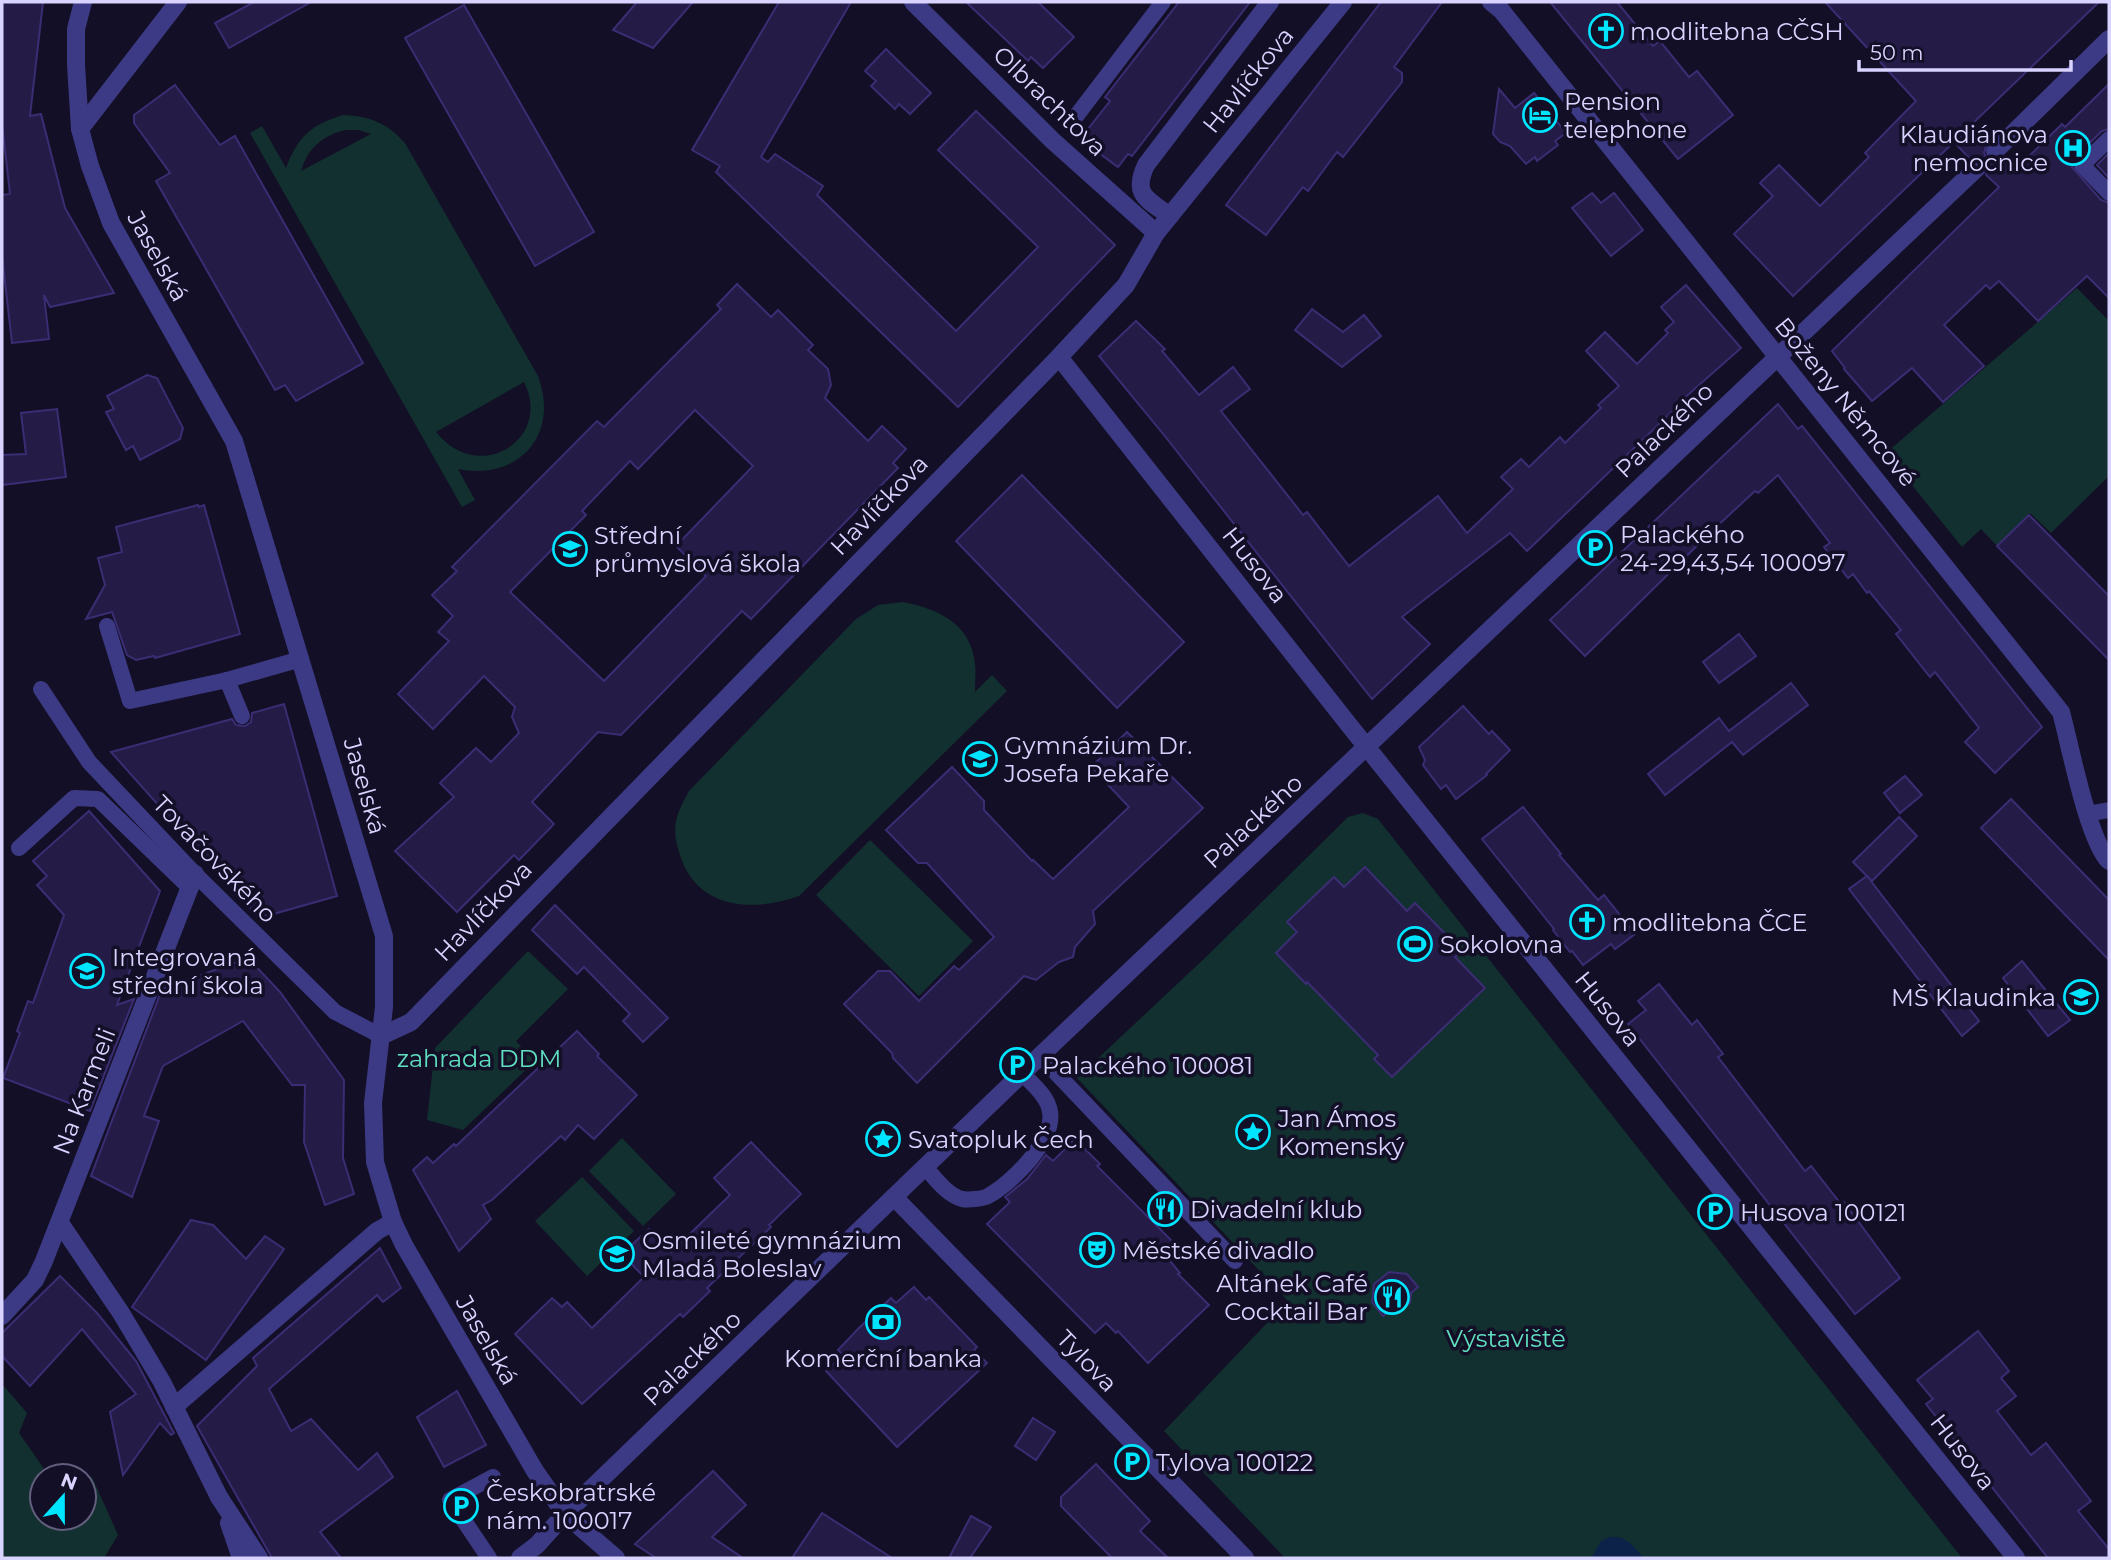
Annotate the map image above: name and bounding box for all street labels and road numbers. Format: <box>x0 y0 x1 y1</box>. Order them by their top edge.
street label: Havlíčkova <box>1196 21 1300 139</box>
street label: Olbrachtova <box>987 40 1113 162</box>
street label: Jaselská <box>121 205 195 306</box>
street label: Boženy Němcové <box>1769 312 1923 492</box>
street label: Palackého <box>1609 376 1719 484</box>
street label: Havlíčkova <box>824 449 934 561</box>
street label: Husova <box>1216 521 1294 609</box>
street label: Jaselská <box>337 734 393 838</box>
street label: Palackého <box>1198 768 1308 874</box>
street label: Tovačovského <box>147 789 283 929</box>
street label: Havlíčkova <box>428 855 538 967</box>
street label: Husova <box>1569 965 1647 1053</box>
street label: Na Karmeli <box>47 1024 121 1158</box>
street label: Jaselská <box>449 1289 524 1390</box>
street label: Palackého <box>637 1304 747 1412</box>
street label: Tylova <box>1051 1324 1123 1398</box>
street label: Husova <box>1924 1408 2002 1496</box>

